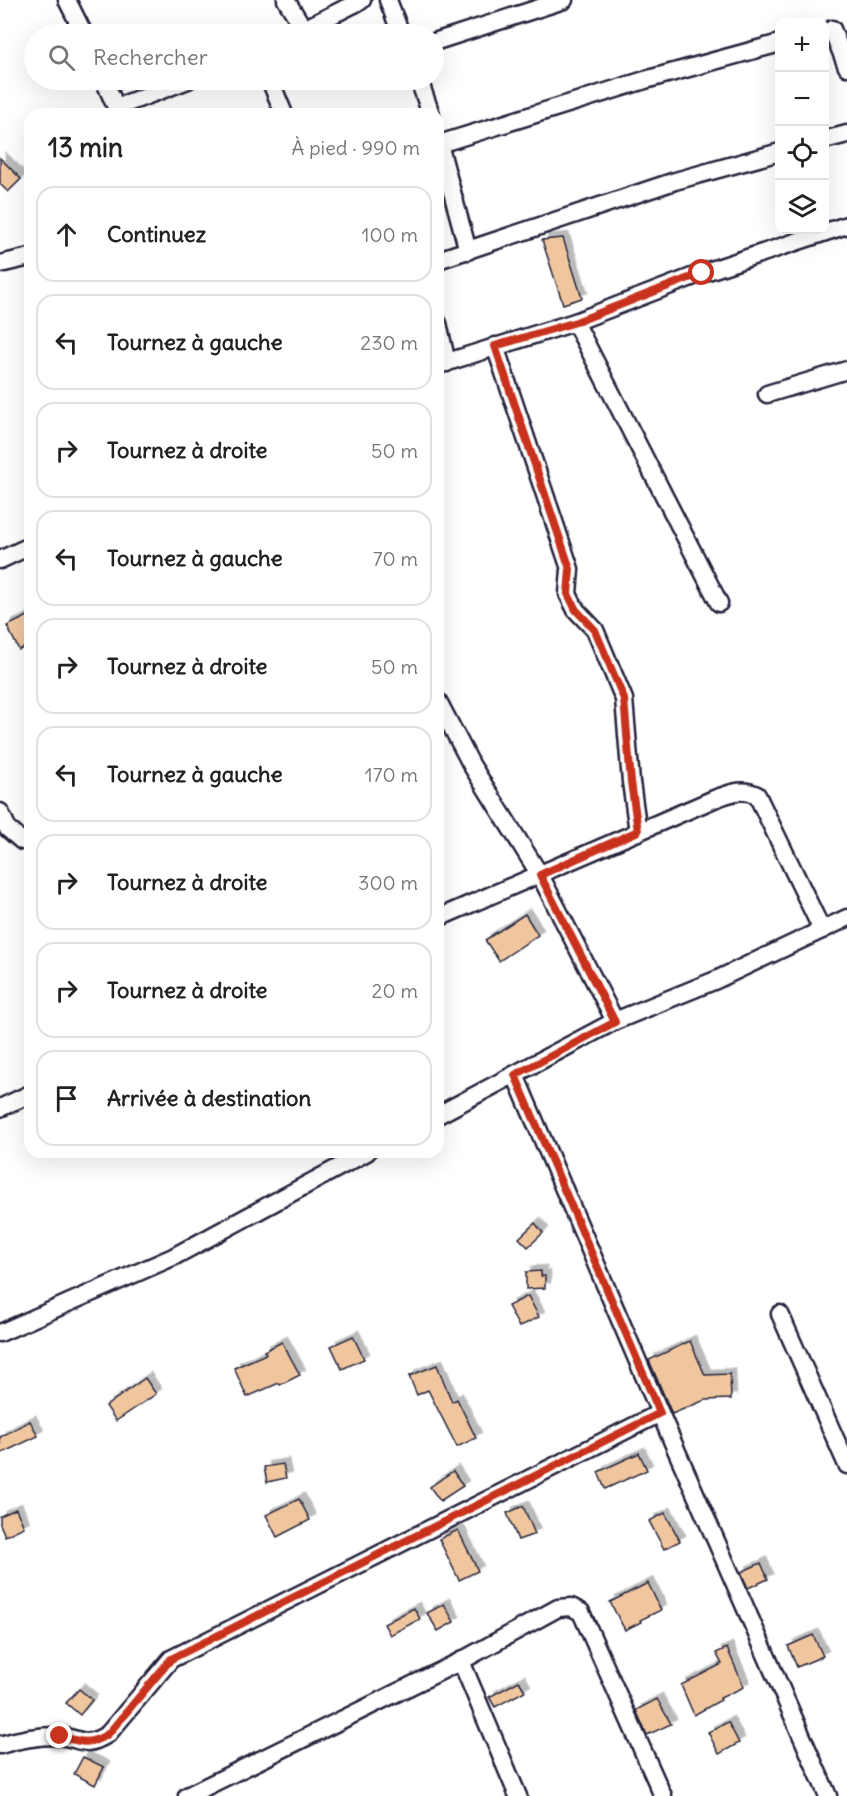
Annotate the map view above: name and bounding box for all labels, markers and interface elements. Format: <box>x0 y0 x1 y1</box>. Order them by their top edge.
map controls <box>775 18 829 234</box>
button: + <box>775 18 829 72</box>
search box <box>24 24 444 90</box>
icon: search <box>45 41 78 74</box>
text: Rechercher <box>93 43 208 71</box>
button: − <box>775 72 829 126</box>
button: locate <box>775 126 829 180</box>
text: 13 min <box>48 131 123 164</box>
text: À pied · 990 m <box>292 135 420 160</box>
button: layers <box>775 180 829 234</box>
icon: ahead <box>50 218 83 251</box>
text: Continuez <box>107 220 206 248</box>
text: 100 m <box>361 222 418 247</box>
route start <box>688 259 714 285</box>
icon: left <box>50 326 83 359</box>
text: Tournez à gauche <box>107 328 283 356</box>
text: 230 m <box>360 330 418 355</box>
icon: right <box>50 434 83 467</box>
text: Tournez à droite <box>107 436 267 464</box>
text: 50 m <box>371 438 418 463</box>
icon: left <box>50 542 83 575</box>
text: Tournez à gauche <box>107 544 283 572</box>
text: 70 m <box>373 546 418 571</box>
icon: right <box>50 650 83 683</box>
text: Tournez à droite <box>107 652 267 680</box>
text: 50 m <box>371 654 418 679</box>
icon: left <box>50 758 83 791</box>
text: Tournez à gauche <box>107 760 283 788</box>
text: 170 m <box>365 762 418 787</box>
icon: right <box>50 866 83 899</box>
text: Tournez à droite <box>107 868 267 896</box>
text: 300 m <box>358 870 418 895</box>
icon: right <box>50 974 83 1007</box>
text: Tournez à droite <box>107 976 267 1004</box>
text: 20 m <box>372 978 418 1003</box>
icon: arrive <box>50 1082 83 1115</box>
text: Arrivée à destination <box>107 1084 311 1112</box>
route end <box>46 1722 72 1748</box>

